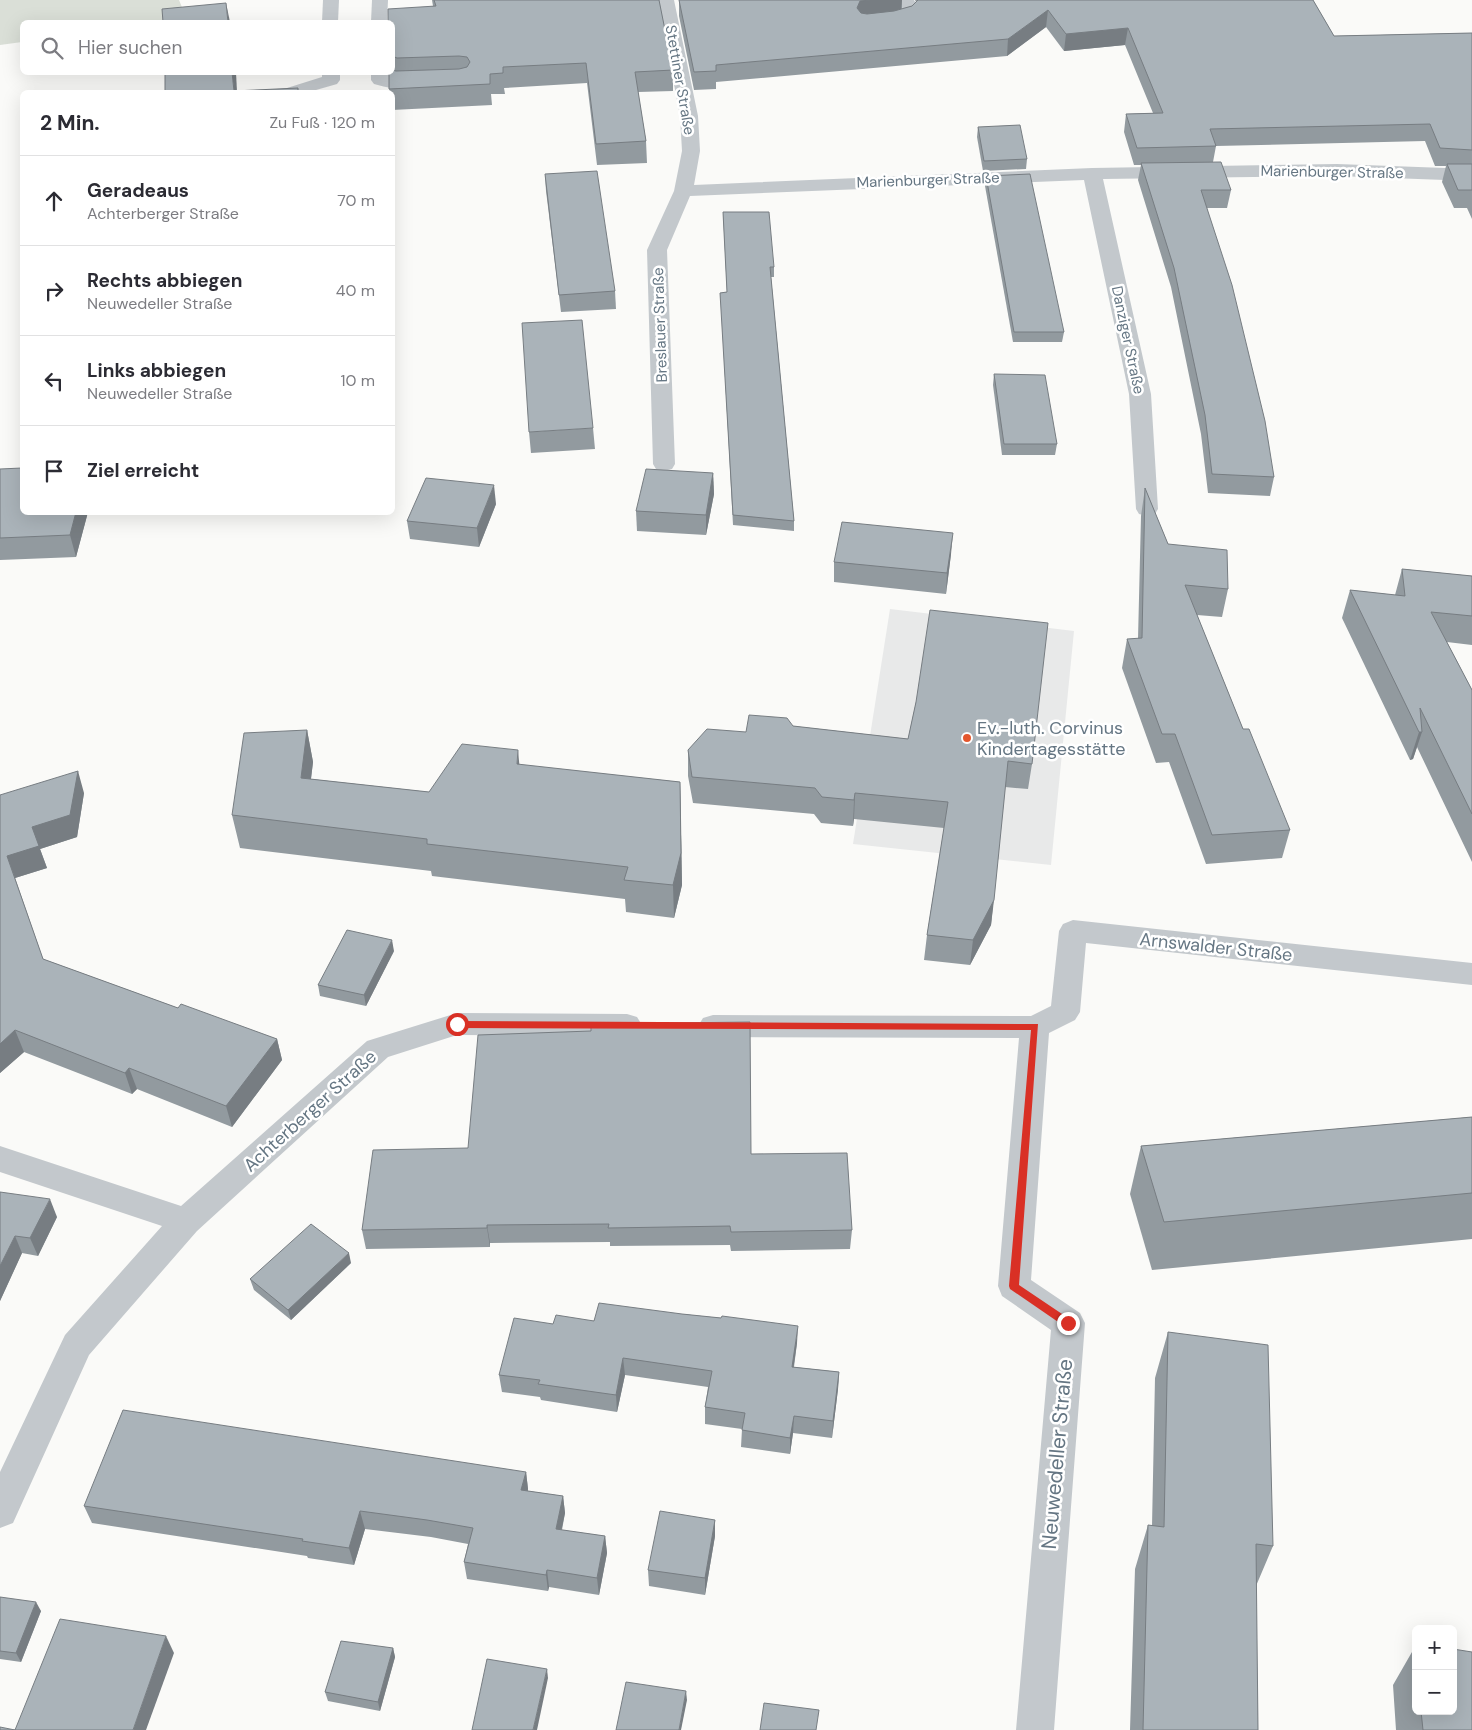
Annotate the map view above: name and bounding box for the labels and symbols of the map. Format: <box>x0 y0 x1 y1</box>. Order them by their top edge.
street label: Stettiner Straße <box>660 24 700 136</box>
street label: Marienburger Straße <box>1260 161 1404 183</box>
street label: Marienburger Straße <box>856 168 1000 192</box>
street label: Breslauer Straße <box>648 267 672 383</box>
street label: Danziger Straße <box>1107 284 1149 396</box>
place label: Ev.-luth. Corvinus Kindertagesstätte <box>977 716 1125 761</box>
marker: Ev.-luth. Corvinus Kindertagesstätte <box>961 732 973 744</box>
street label: Arnswalder Straße <box>1138 927 1294 967</box>
route start <box>446 1013 469 1036</box>
street label: Achterberger Straße <box>238 1045 382 1177</box>
route end <box>1057 1312 1080 1335</box>
street label: Neuwedeller Straße <box>1035 1358 1079 1550</box>

